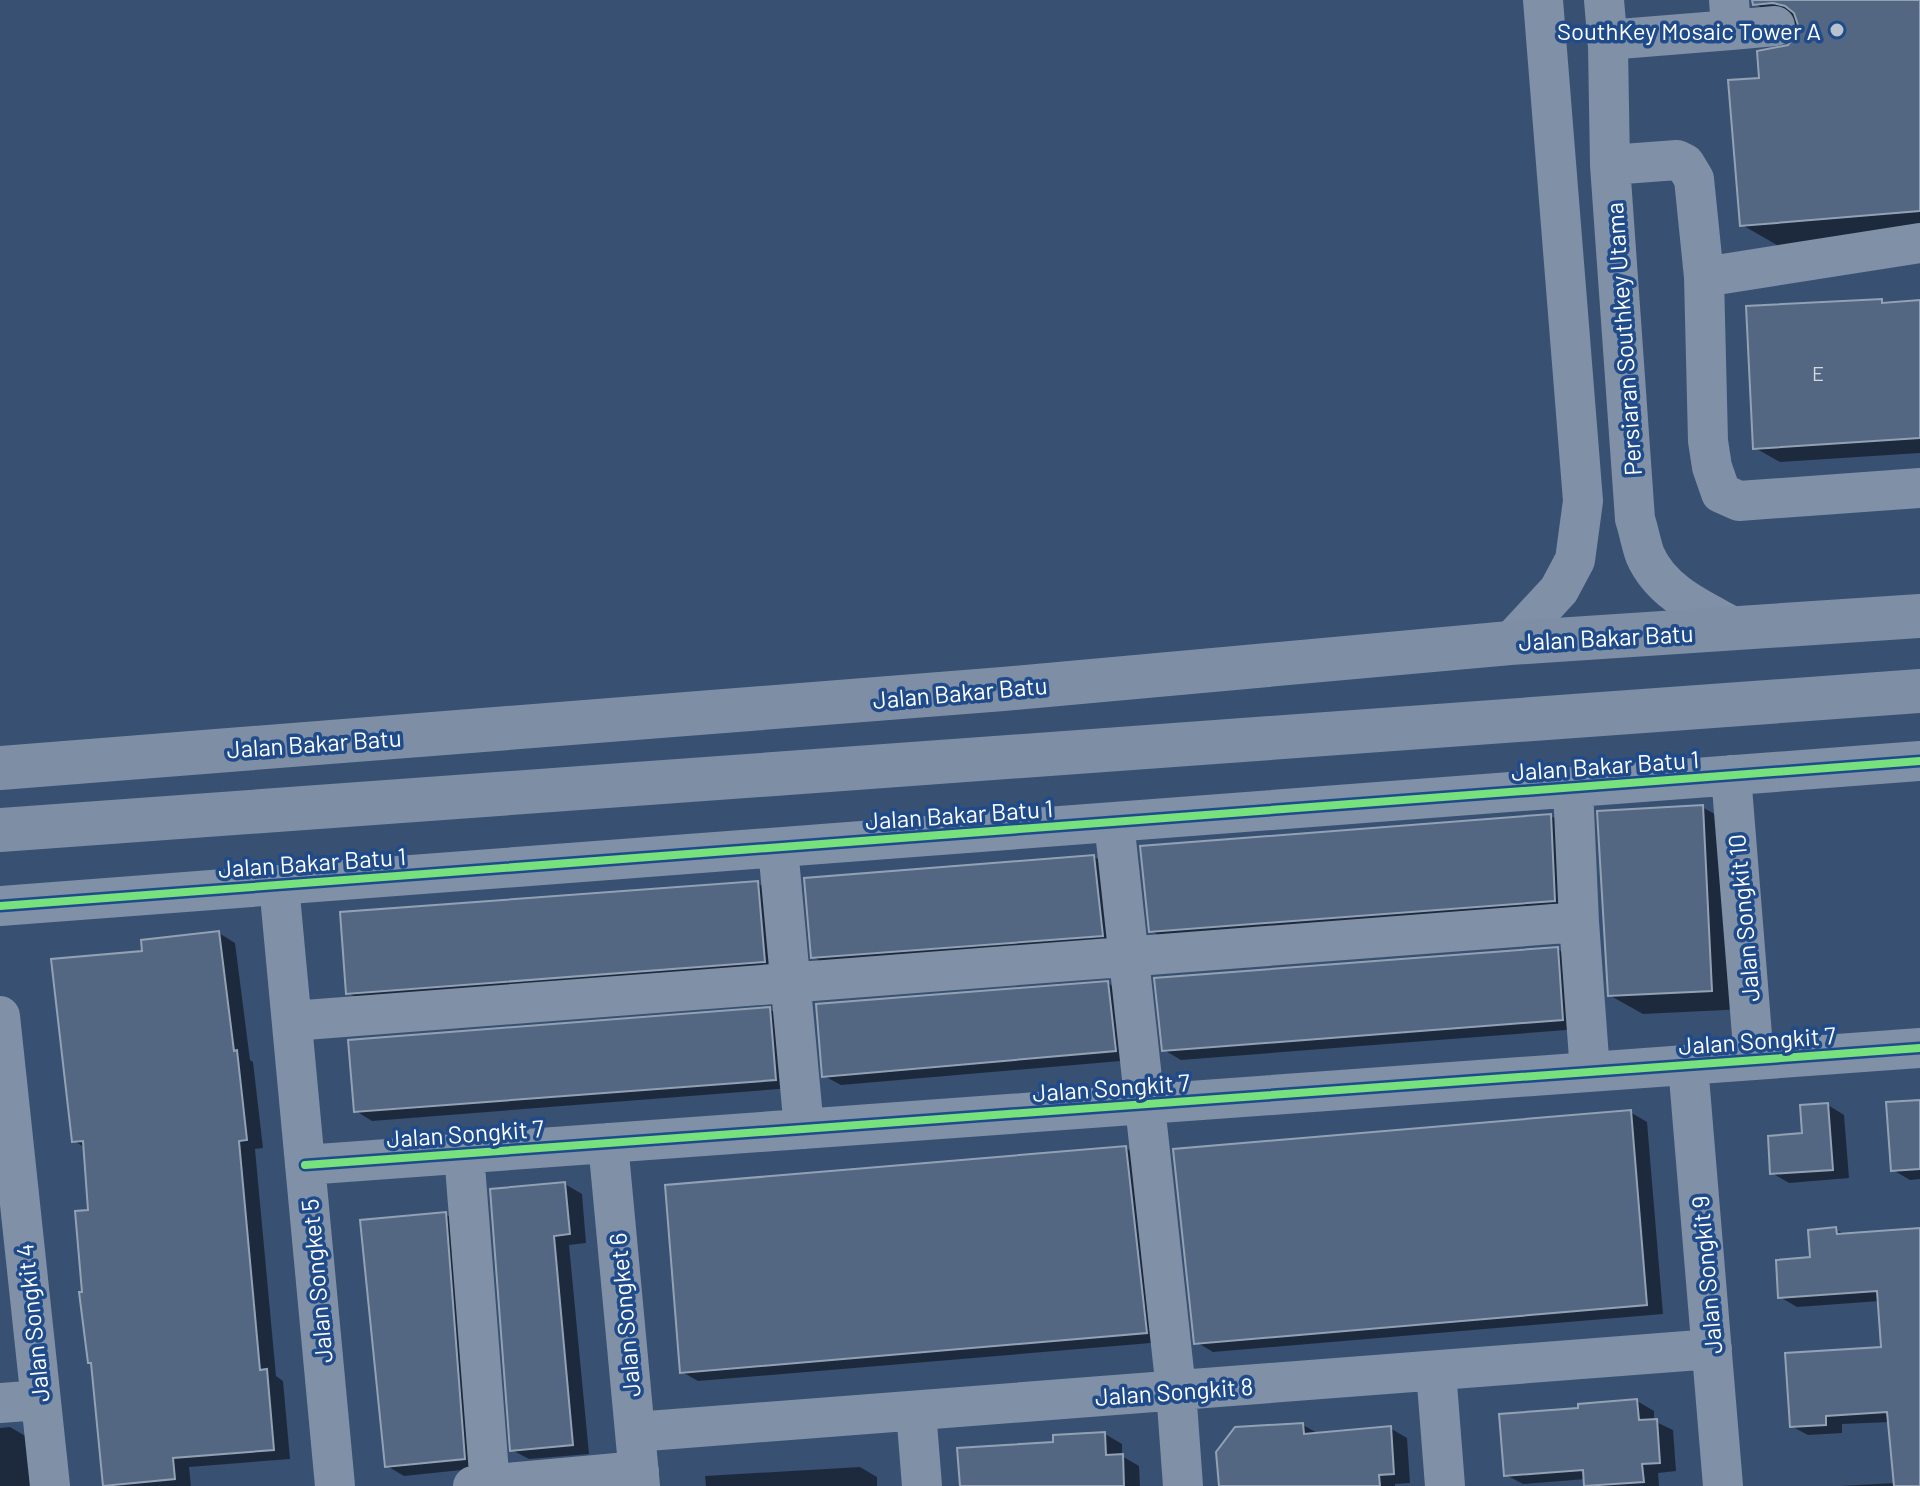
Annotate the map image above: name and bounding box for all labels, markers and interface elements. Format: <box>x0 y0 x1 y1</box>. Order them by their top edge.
place label: SouthKey Mosaic Tower A <box>1557 16 1821 45</box>
marker: SouthKey Mosaic Tower A <box>1828 21 1846 39</box>
street label: Persiaran Southkey Utama <box>1599 201 1647 477</box>
house number: E <box>1812 361 1824 385</box>
street label: Jalan Bakar Batu <box>1518 618 1694 656</box>
street label: Jalan Bakar Batu <box>872 670 1048 714</box>
street label: Jalan Bakar Batu <box>226 722 402 764</box>
street label: Jalan Bakar Batu 1 <box>1510 744 1700 786</box>
street label: Jalan Bakar Batu 1 <box>864 793 1054 835</box>
street label: Jalan Songkit 10 <box>1721 833 1765 1003</box>
street label: Jalan Bakar Batu 1 <box>217 841 407 883</box>
street label: Jalan Songkit 7 <box>1677 1020 1837 1060</box>
street label: Jalan Songkit 7 <box>1031 1067 1191 1107</box>
street label: Jalan Songkit 7 <box>385 1113 545 1153</box>
street label: Jalan Songkit 9 <box>1685 1195 1727 1355</box>
street label: Jalan Songket 5 <box>294 1198 338 1364</box>
street label: Jalan Songket 6 <box>602 1232 646 1398</box>
street label: Jalan Songkit 4 <box>9 1242 55 1404</box>
street label: Jalan Songkit 8 <box>1094 1371 1254 1411</box>

